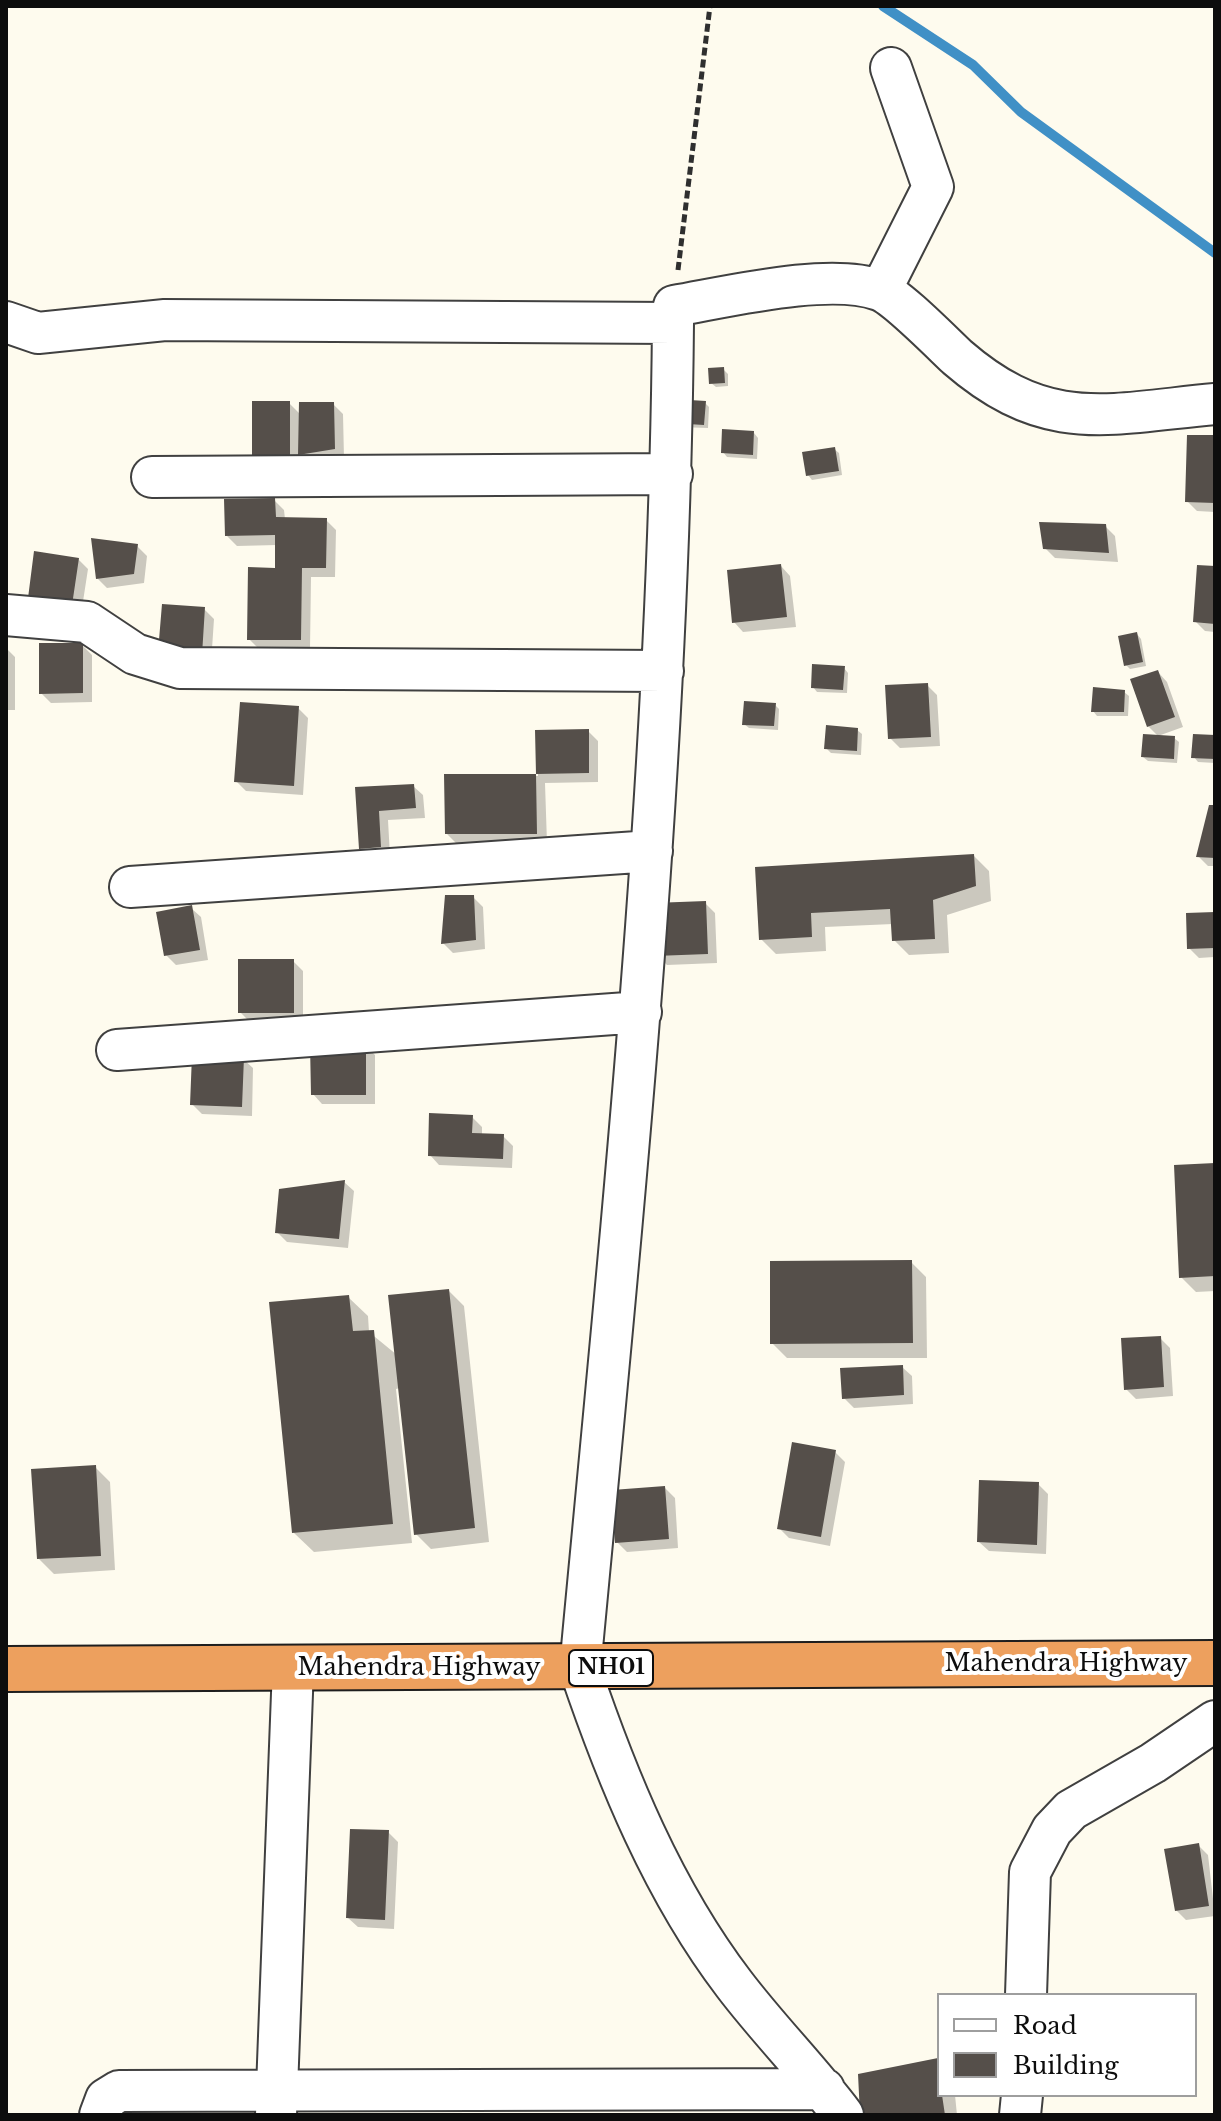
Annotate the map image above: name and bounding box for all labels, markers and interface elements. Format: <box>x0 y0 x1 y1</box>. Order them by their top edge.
road number: NH01 <box>569 1650 653 1686</box>
street label: Mahendra Highway <box>944 1650 1188 1678</box>
street label: Mahendra Highway <box>297 1654 541 1682</box>
legend <box>937 1993 1197 2097</box>
text: Road <box>1013 2011 1077 2040</box>
text: Building <box>1013 2051 1119 2080</box>

